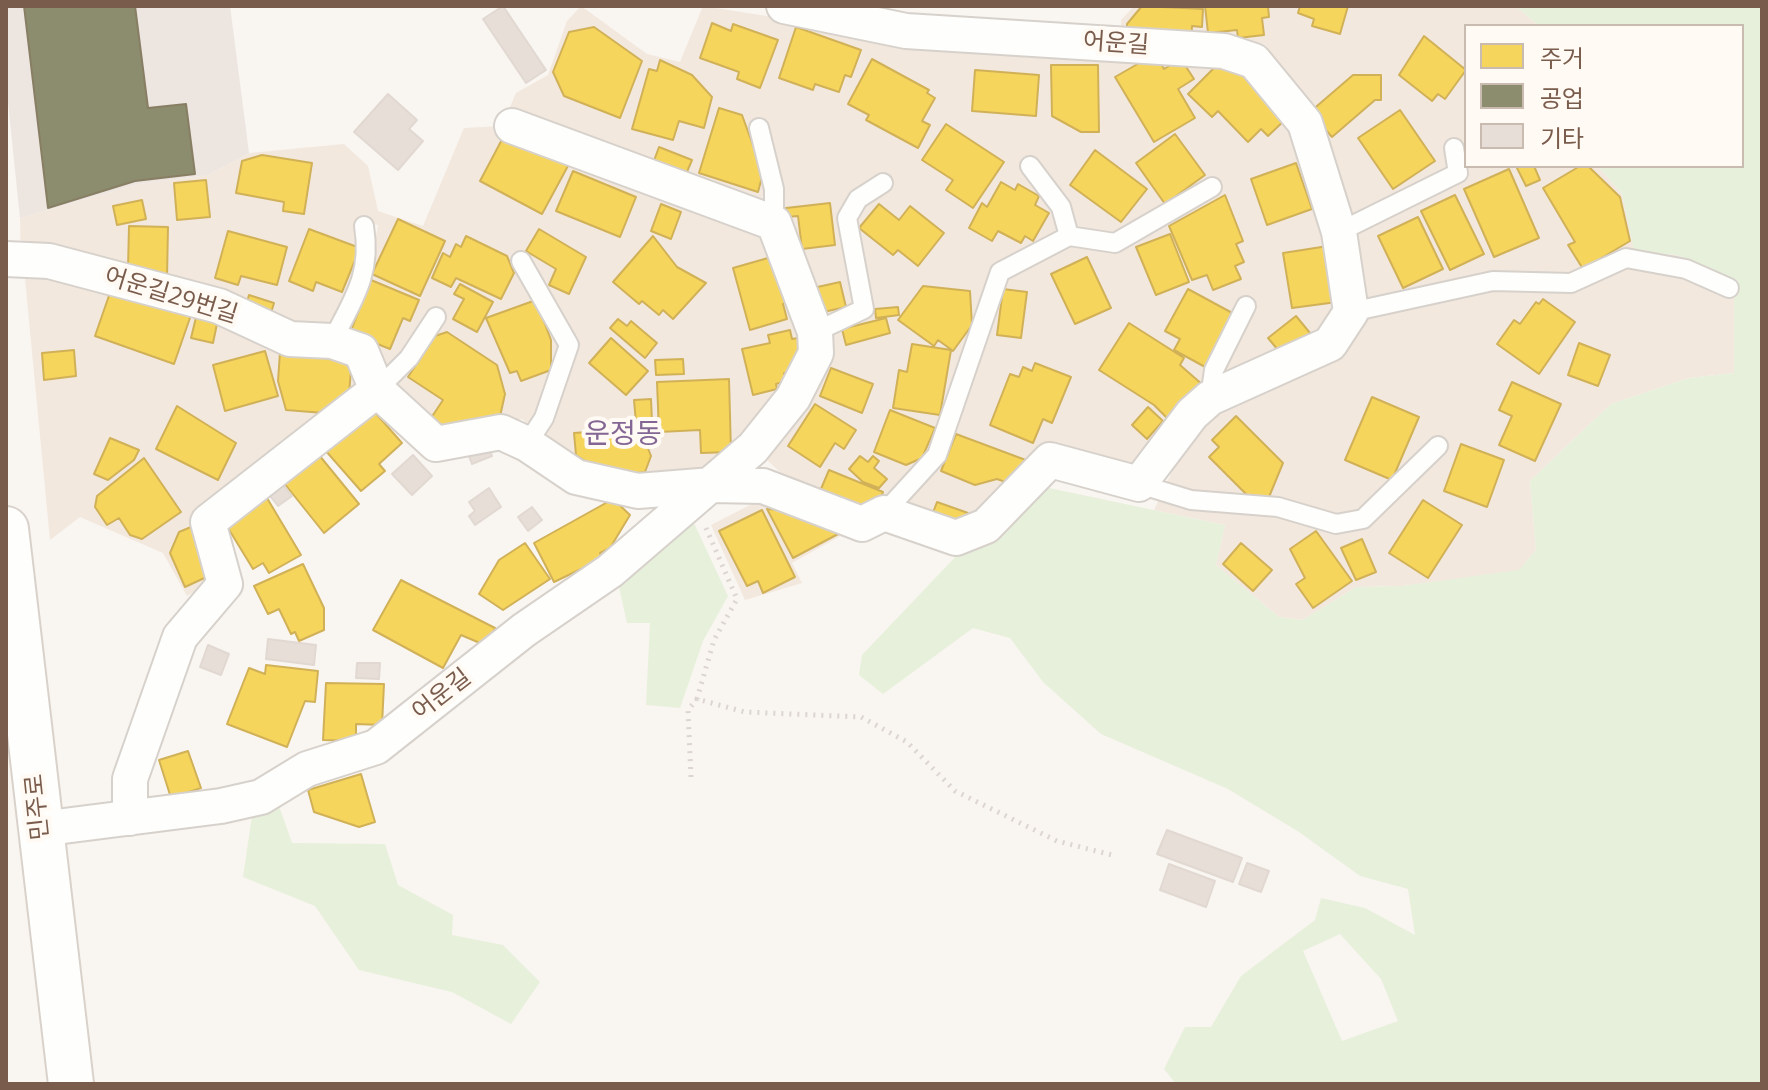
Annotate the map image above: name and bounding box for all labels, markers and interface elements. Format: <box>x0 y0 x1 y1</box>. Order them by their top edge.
legend <box>1464 24 1744 168</box>
street label: 어운길 <box>1082 27 1150 61</box>
text: 주거 <box>1540 41 1584 74</box>
text: 공업 <box>1540 81 1584 114</box>
text: 기타 <box>1540 121 1584 154</box>
street label: 어운길29번길 <box>101 262 241 330</box>
district label: 운정동 <box>584 418 662 452</box>
street label: 어운길 <box>407 663 477 727</box>
street label: 민주로 <box>20 773 56 841</box>

